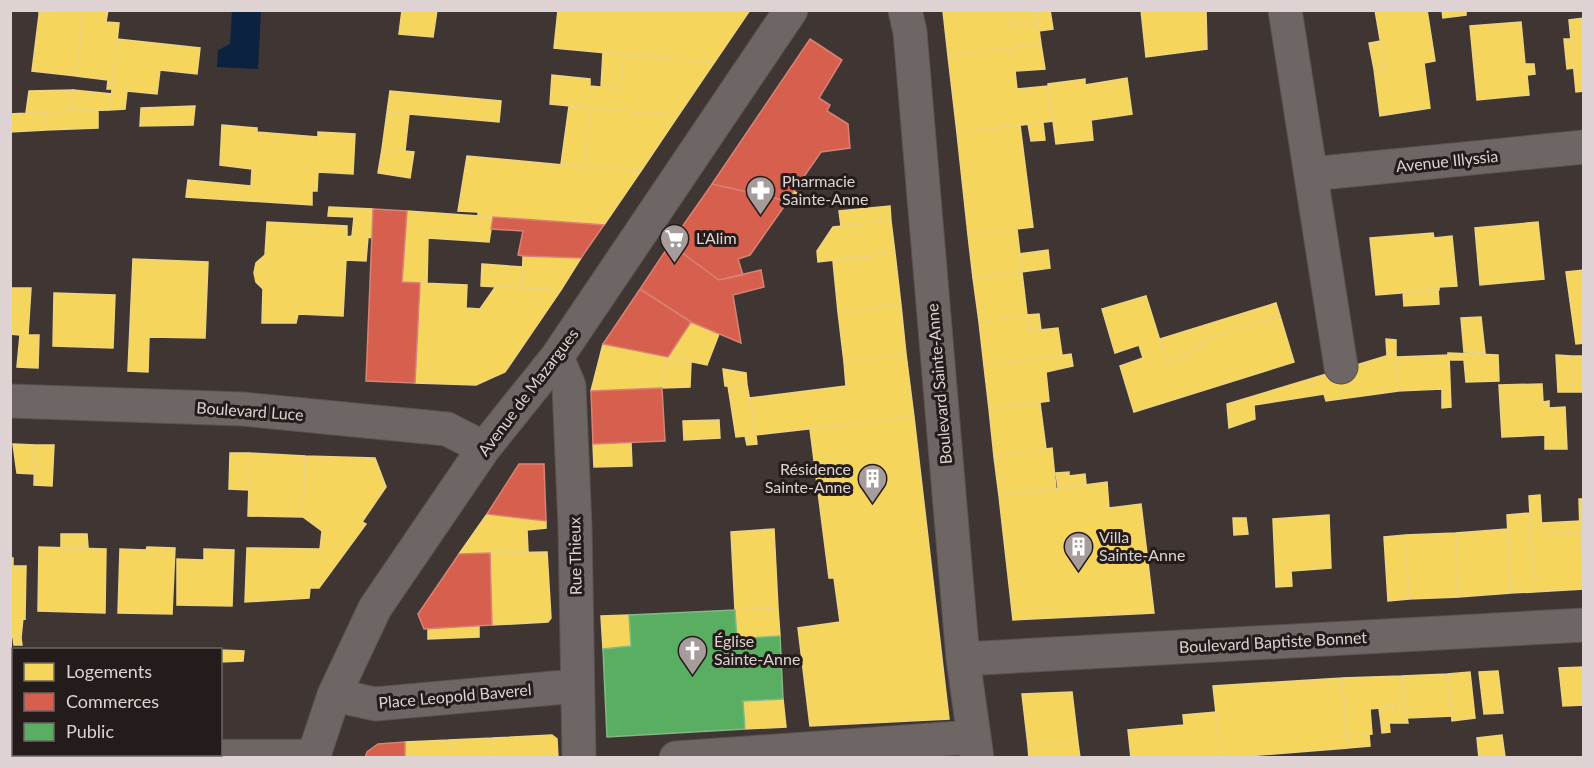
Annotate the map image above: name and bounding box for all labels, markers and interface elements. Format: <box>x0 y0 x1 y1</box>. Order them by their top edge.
street label: Avenue Illyssia <box>1395 146 1499 175</box>
place label: Pharmacie Sainte-Anne <box>782 171 868 208</box>
pharmacy icon: Pharmacie Sainte-Anne <box>745 174 777 216</box>
supermarket icon: L'Alim <box>659 222 691 264</box>
place label: L'Alim <box>696 228 737 247</box>
street label: Boulevard Sainte-Anne <box>922 303 955 465</box>
street label: Avenue de Mazargues <box>473 324 582 459</box>
street label: Boulevard Luce <box>196 397 304 424</box>
place label: Résidence Sainte-Anne <box>765 459 851 496</box>
building icon: Résidence Sainte-Anne <box>856 462 888 504</box>
street label: Rue Thieux <box>564 517 585 595</box>
place label: Villa Sainte-Anne <box>1099 527 1185 564</box>
building icon: Villa Sainte-Anne <box>1062 530 1094 572</box>
street label: Boulevard Baptiste Bonnet <box>1179 627 1368 656</box>
place label: Église Sainte-Anne <box>714 631 800 668</box>
church icon: Église Sainte-Anne <box>677 634 709 676</box>
legend <box>12 648 222 756</box>
text: Logements <box>66 660 152 682</box>
street label: Place Leopold Baverel <box>378 679 532 712</box>
text: Commerces <box>66 690 159 712</box>
text: Public <box>66 720 114 742</box>

